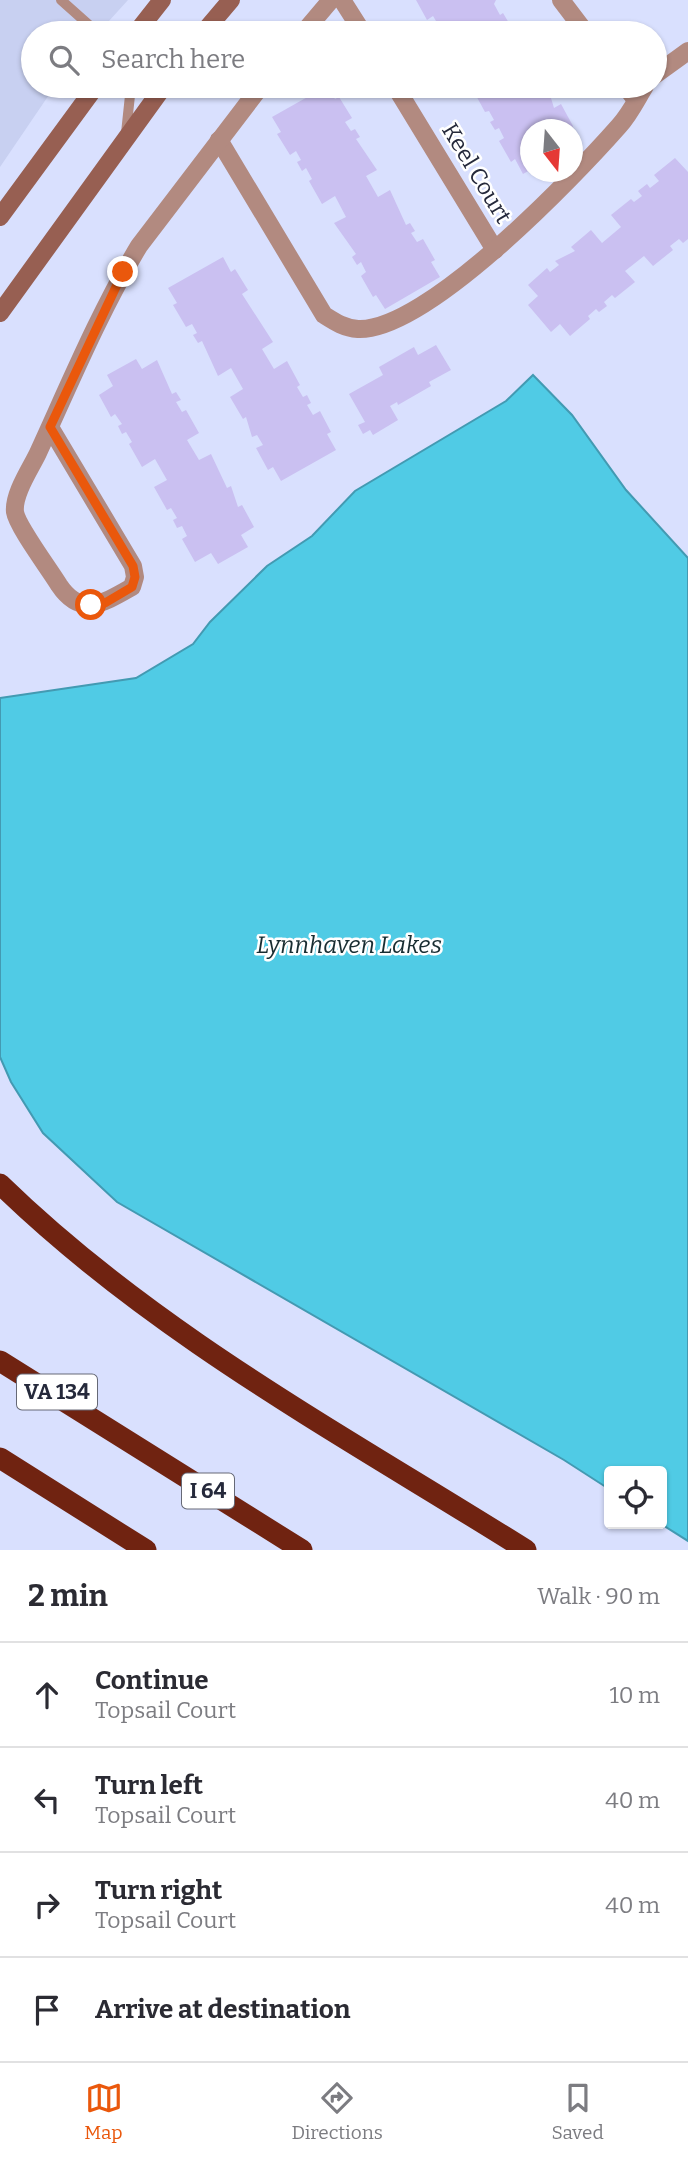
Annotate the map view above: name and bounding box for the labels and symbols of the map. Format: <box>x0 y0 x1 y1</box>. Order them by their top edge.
street label: Keel Court <box>436 118 518 228</box>
north arrow <box>520 119 583 182</box>
route end <box>107 256 138 287</box>
route start <box>75 589 106 620</box>
water label: Lynnhaven Lakes <box>256 931 442 959</box>
road number: VA 134 <box>17 1374 97 1410</box>
road number: I 64 <box>182 1474 234 1508</box>

